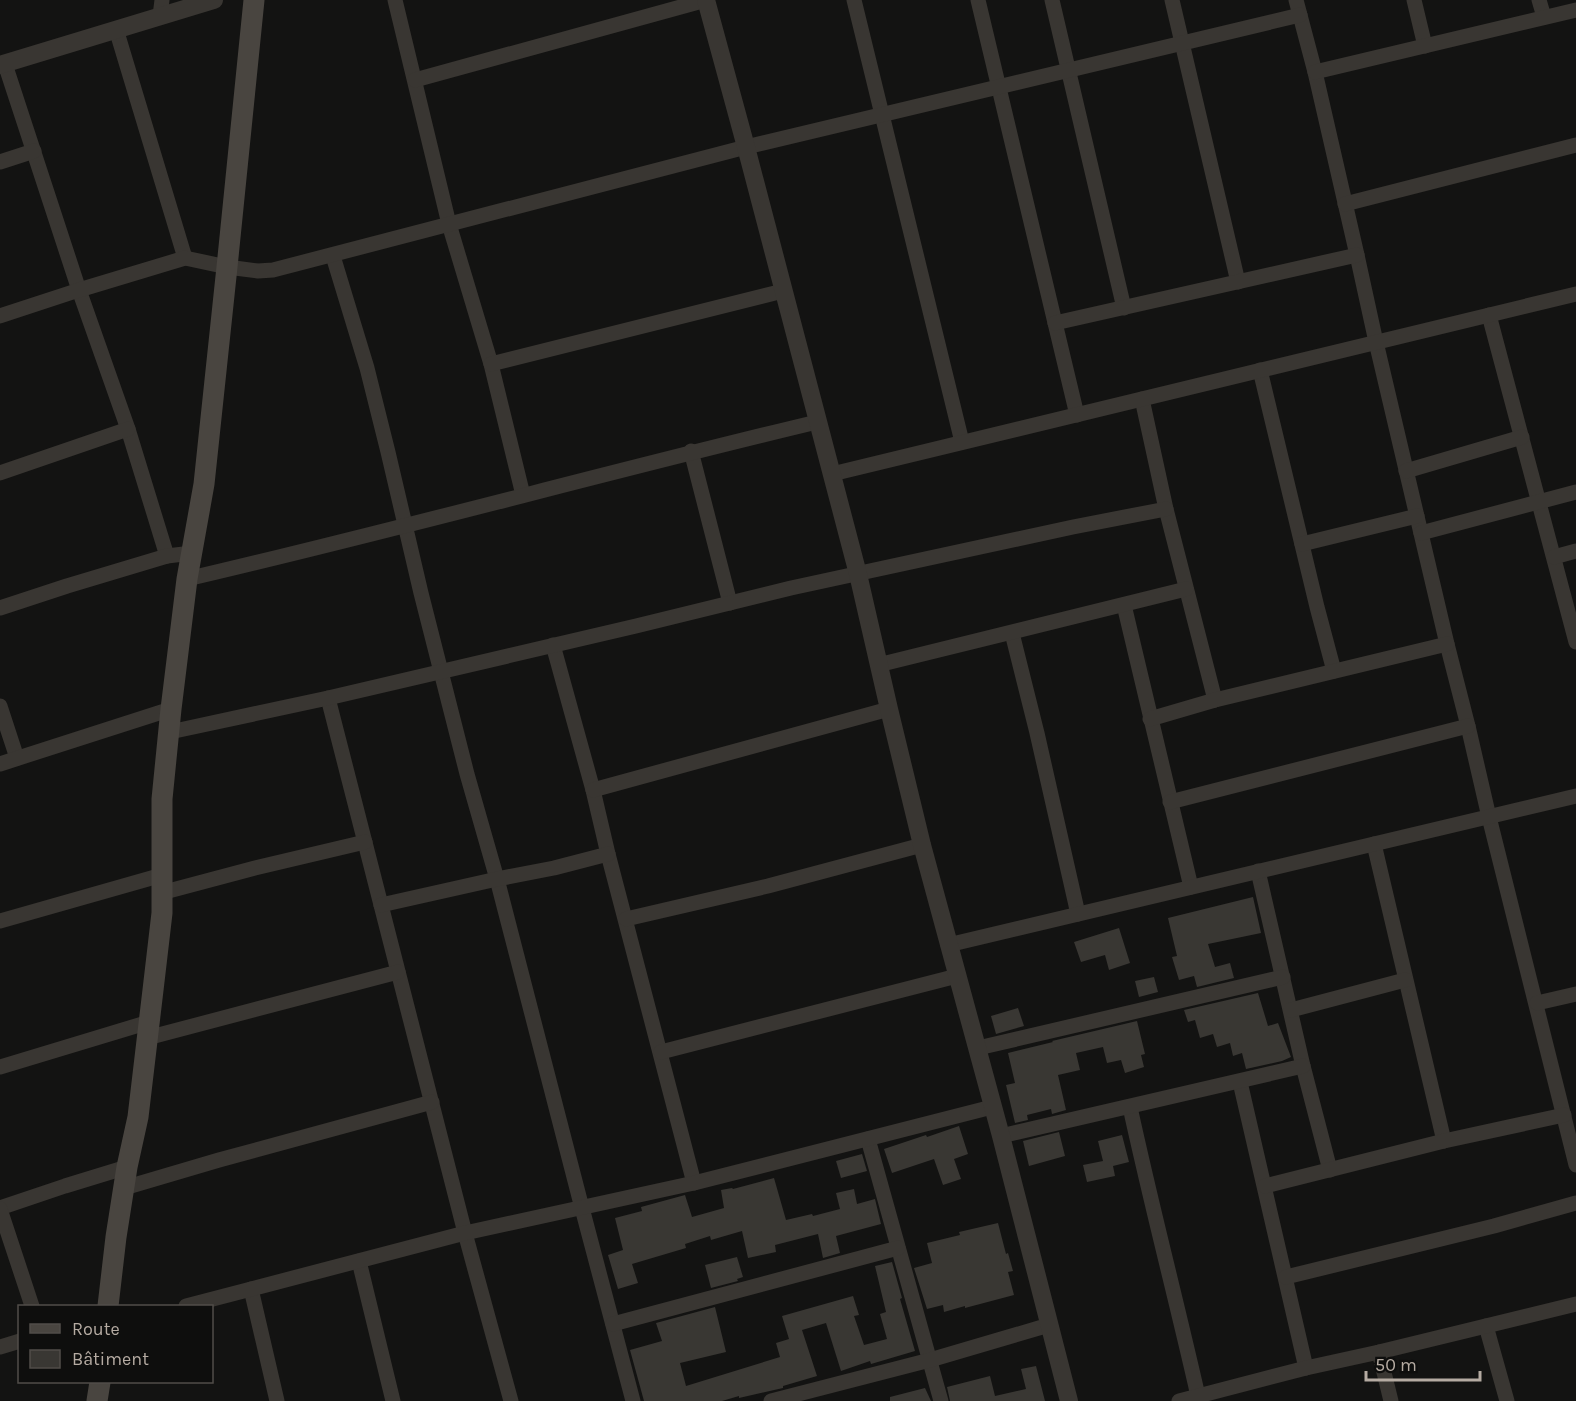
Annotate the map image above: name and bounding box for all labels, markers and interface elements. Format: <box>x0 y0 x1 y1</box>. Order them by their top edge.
legend <box>18 1305 213 1383</box>
text: Route <box>72 1318 120 1340</box>
scale bar <box>1366 1344 1480 1382</box>
text: Bâtiment <box>72 1348 149 1370</box>
text: 50 m <box>1375 1354 1417 1376</box>

